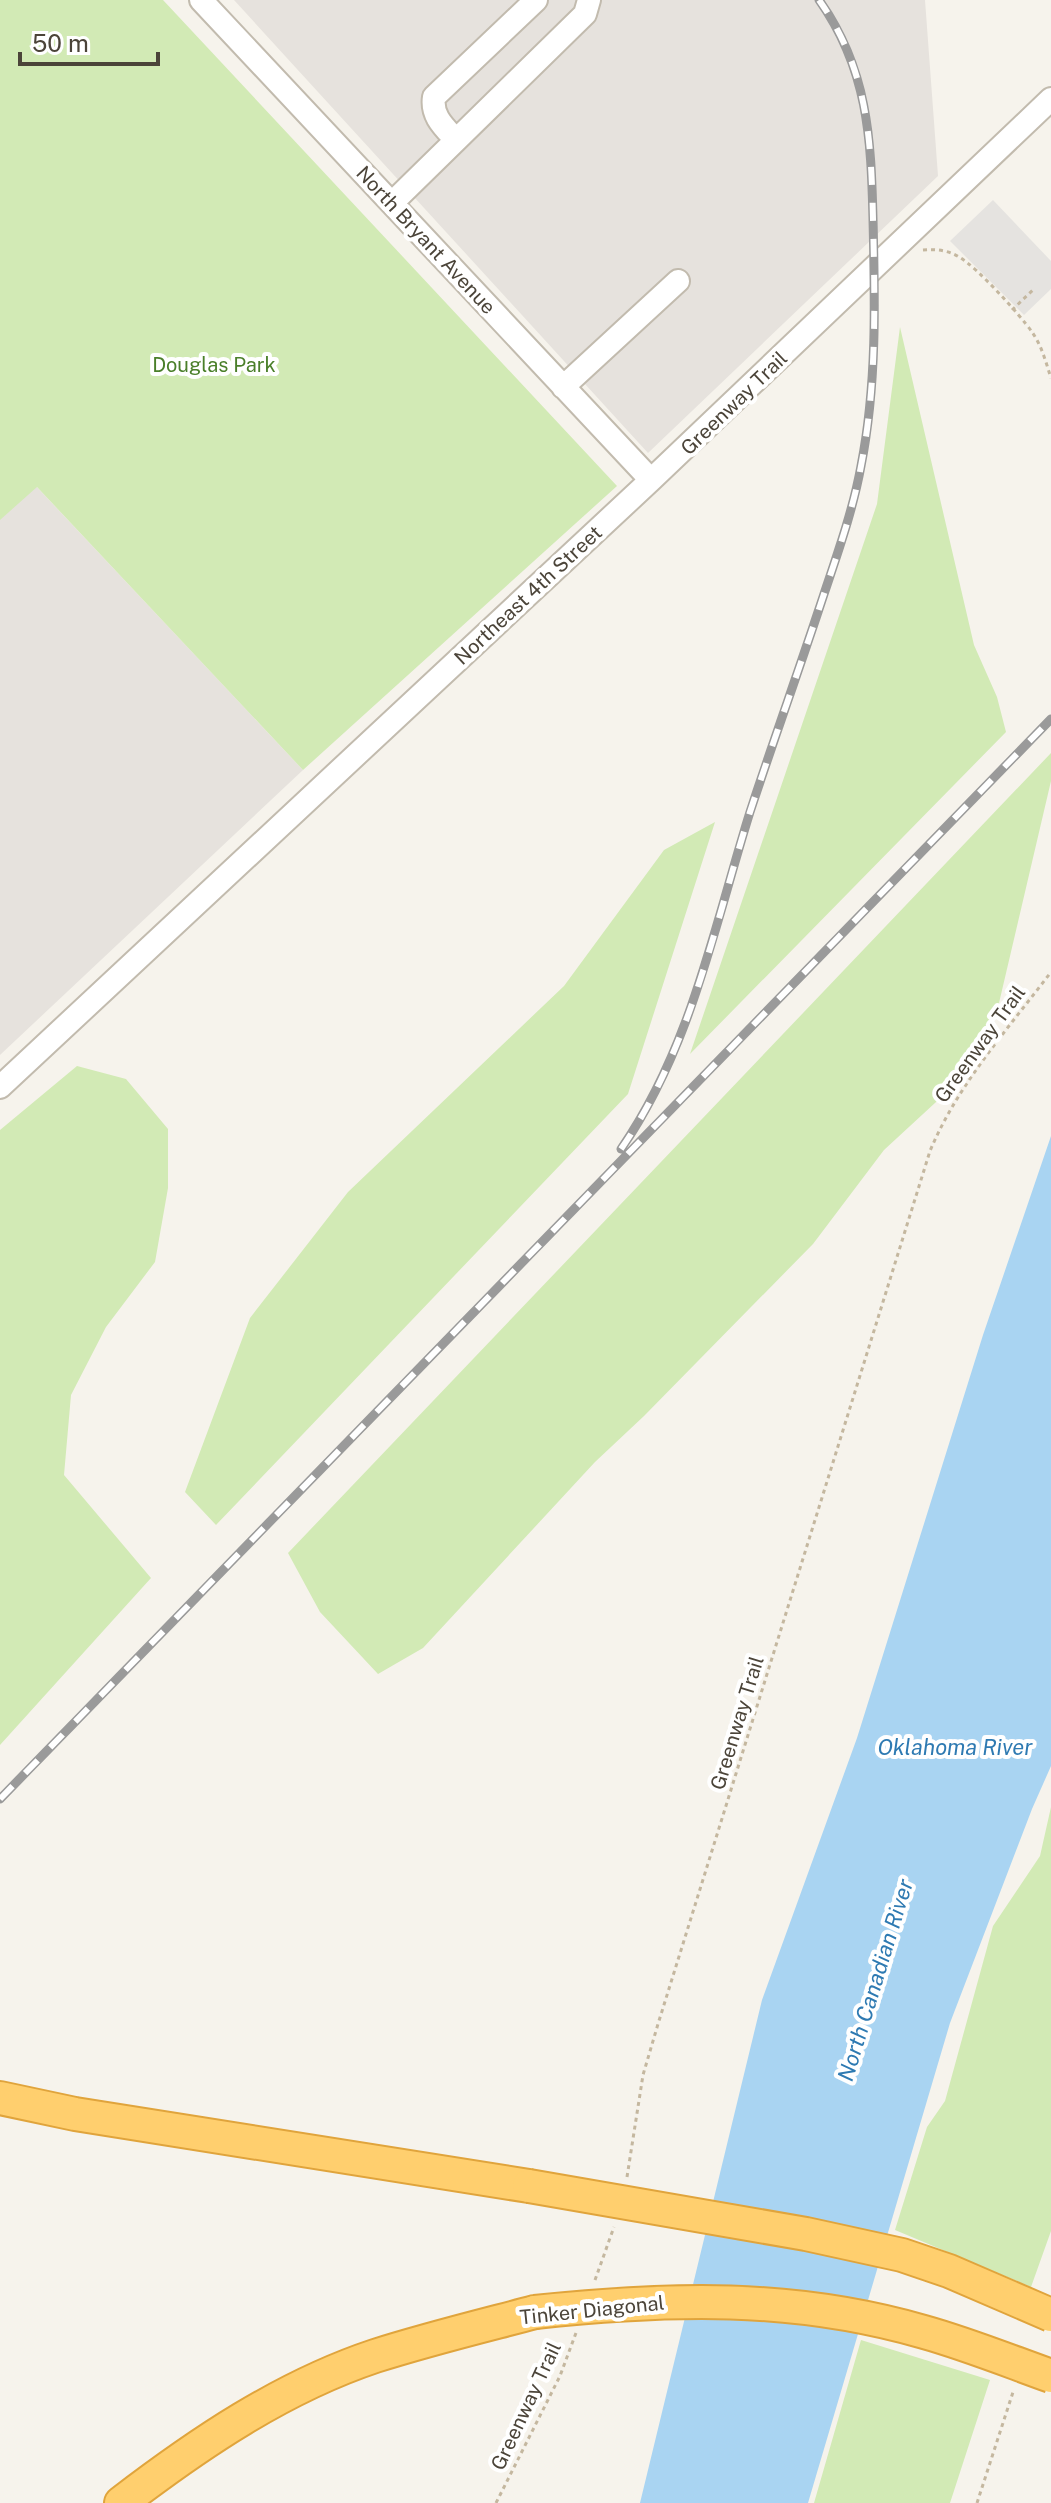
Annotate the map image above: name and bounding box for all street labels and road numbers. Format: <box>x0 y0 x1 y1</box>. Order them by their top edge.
street label: North Bryant Avenue <box>351 161 501 319</box>
street label: Greenway Trail <box>676 346 792 460</box>
street label: Northeast 4th Street <box>449 520 607 670</box>
street label: Greenway Trail <box>930 981 1030 1107</box>
street label: Greenway Trail <box>705 1653 769 1793</box>
street label: Tinker Diagonal <box>519 2290 665 2330</box>
street label: Greenway Trail <box>486 2338 566 2474</box>

